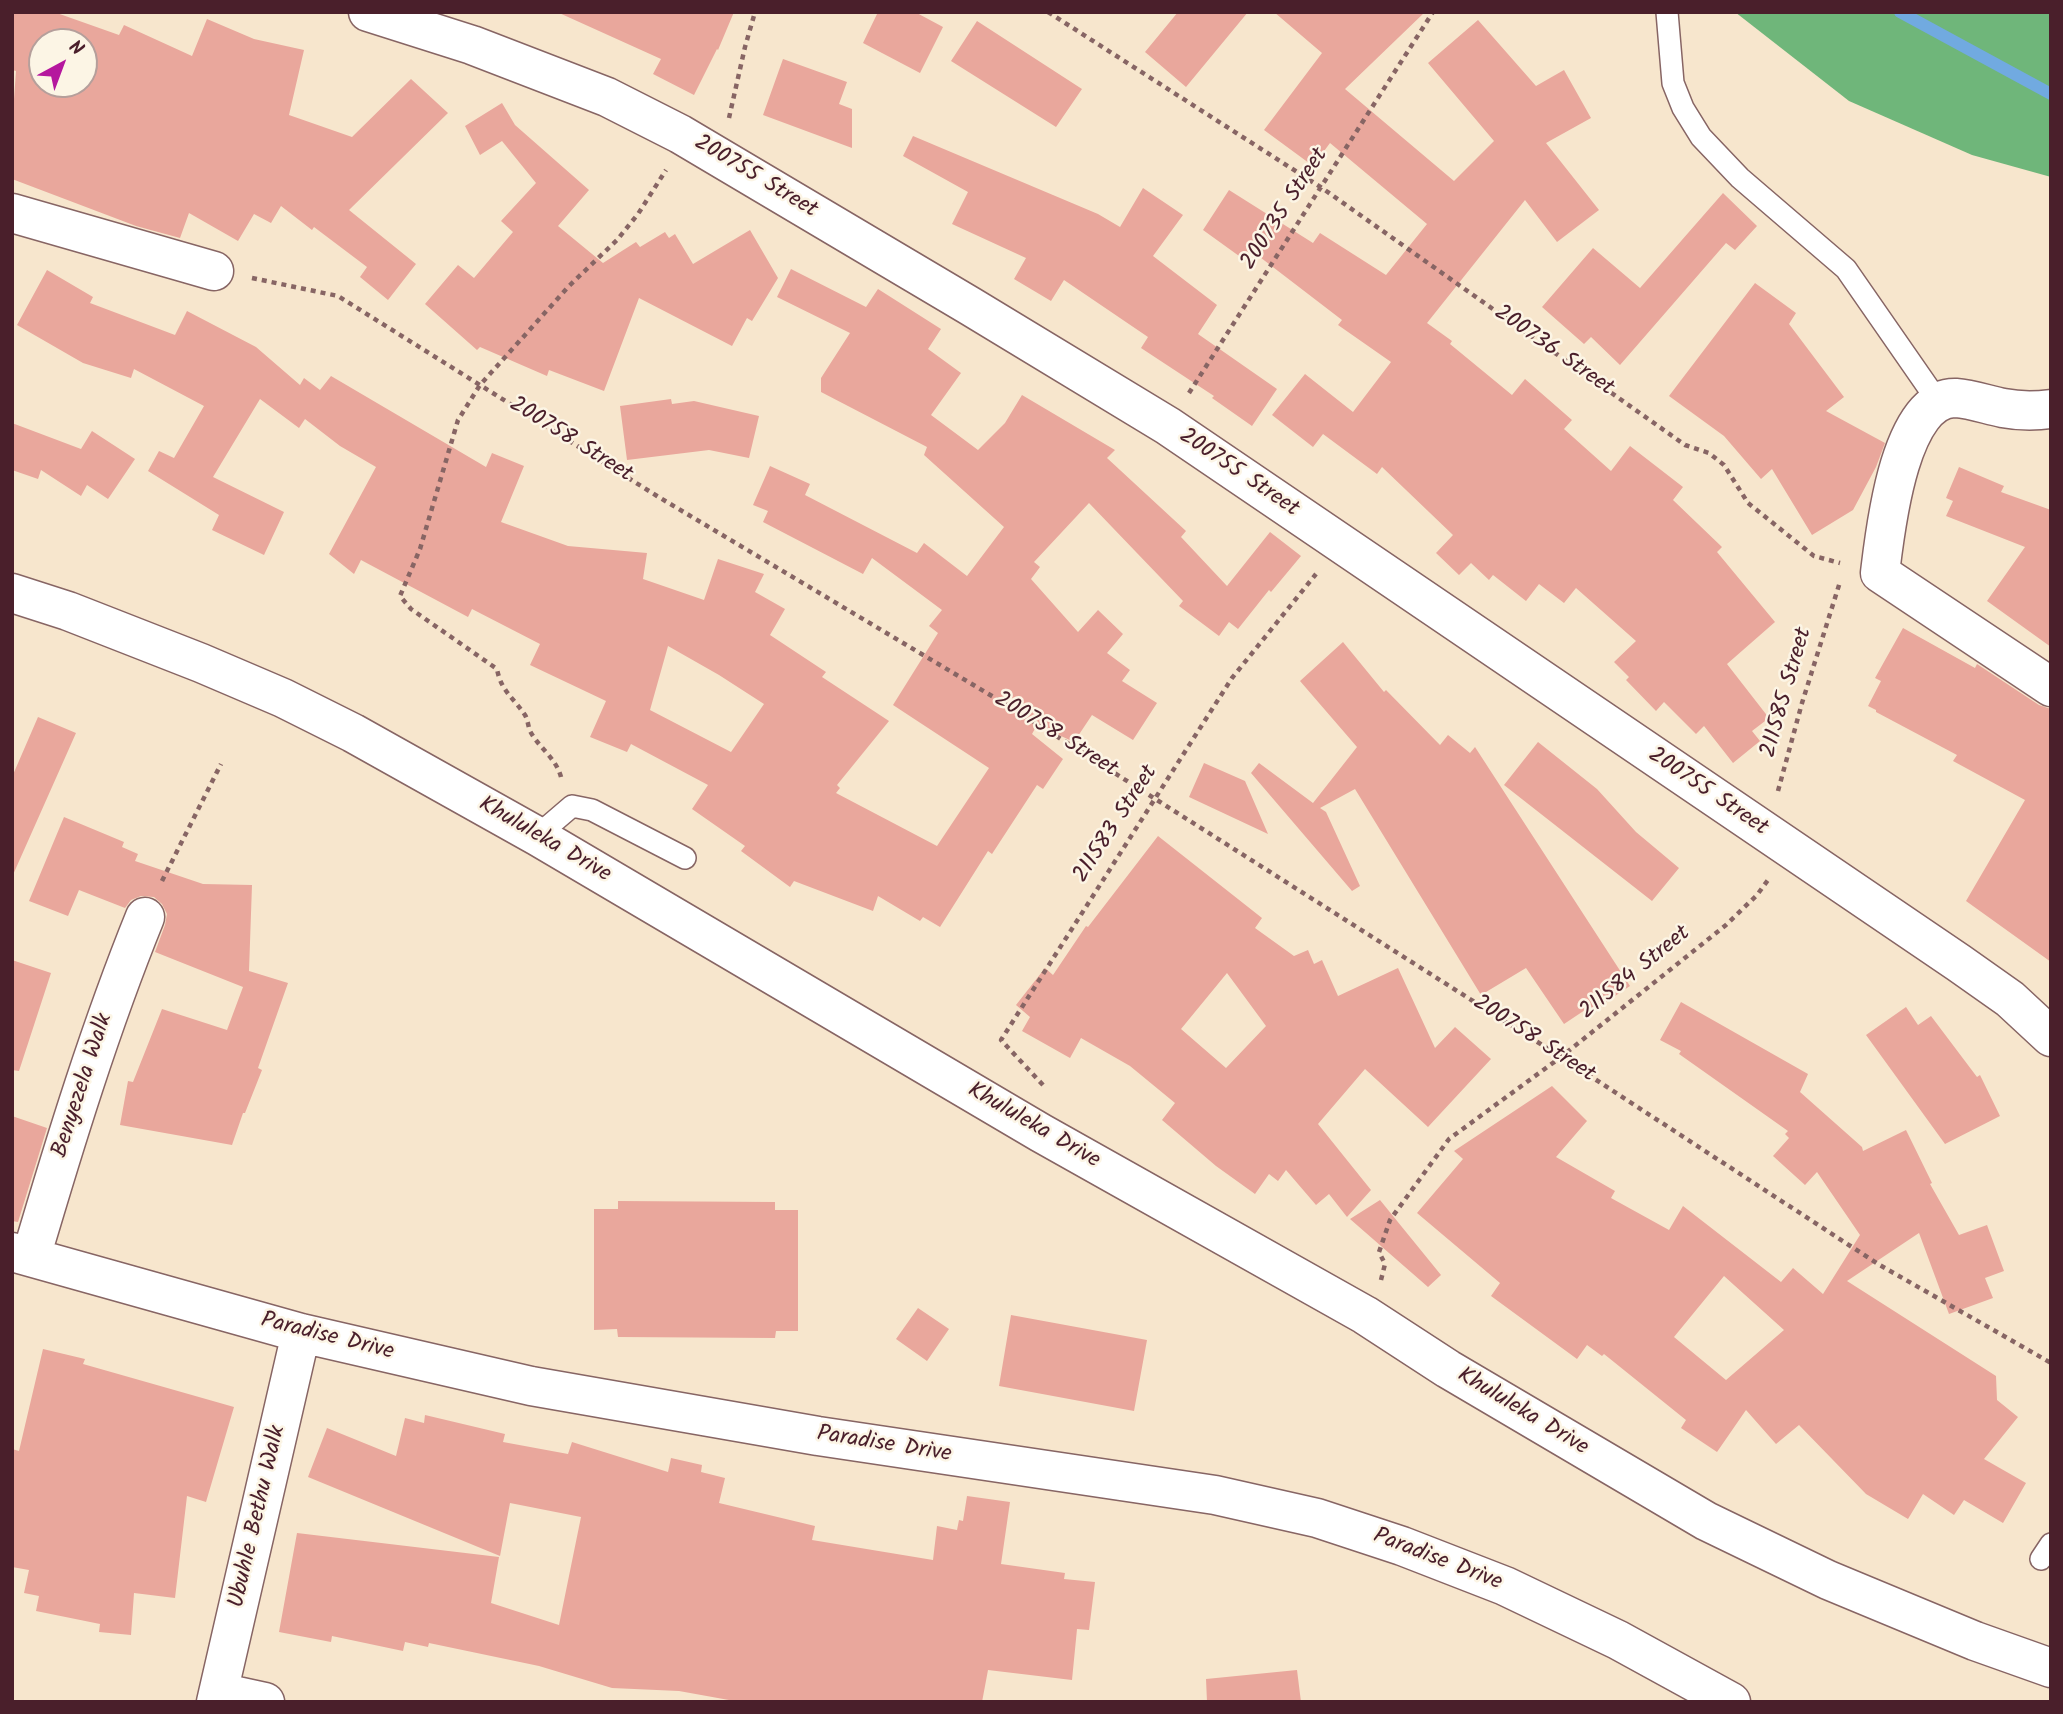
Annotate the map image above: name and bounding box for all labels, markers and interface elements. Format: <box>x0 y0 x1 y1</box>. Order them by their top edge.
north arrow <box>28 28 98 98</box>
text: N <box>61 33 90 64</box>
street label: 200755 Street <box>688 130 822 226</box>
street label: 200735 Street <box>1236 144 1336 276</box>
street label: 200736 Street <box>1488 300 1618 404</box>
street label: 200758 Street <box>503 392 637 490</box>
street label: 200755 Street <box>1173 424 1303 524</box>
street label: 211585 Street <box>1756 625 1820 761</box>
street label: 200758 Street <box>988 687 1122 785</box>
street label: 200755 Street <box>1642 743 1772 843</box>
street label: 211583 Street <box>1069 761 1165 889</box>
street label: Khululeka Drive <box>473 792 615 890</box>
street label: 211584 Street <box>1575 921 1697 1027</box>
street label: 200758 Street <box>1466 990 1600 1090</box>
street label: Benyezela Walk <box>48 1011 120 1161</box>
street label: Khululeka Drive <box>962 1078 1104 1176</box>
street label: Paradise Drive <box>258 1308 396 1368</box>
street label: Khululeka Drive <box>1451 1363 1593 1463</box>
street label: Paradise Drive <box>815 1422 953 1470</box>
street label: Ubuhle Bethu Walk <box>225 1423 293 1611</box>
street label: Paradise Drive <box>1369 1524 1505 1598</box>

